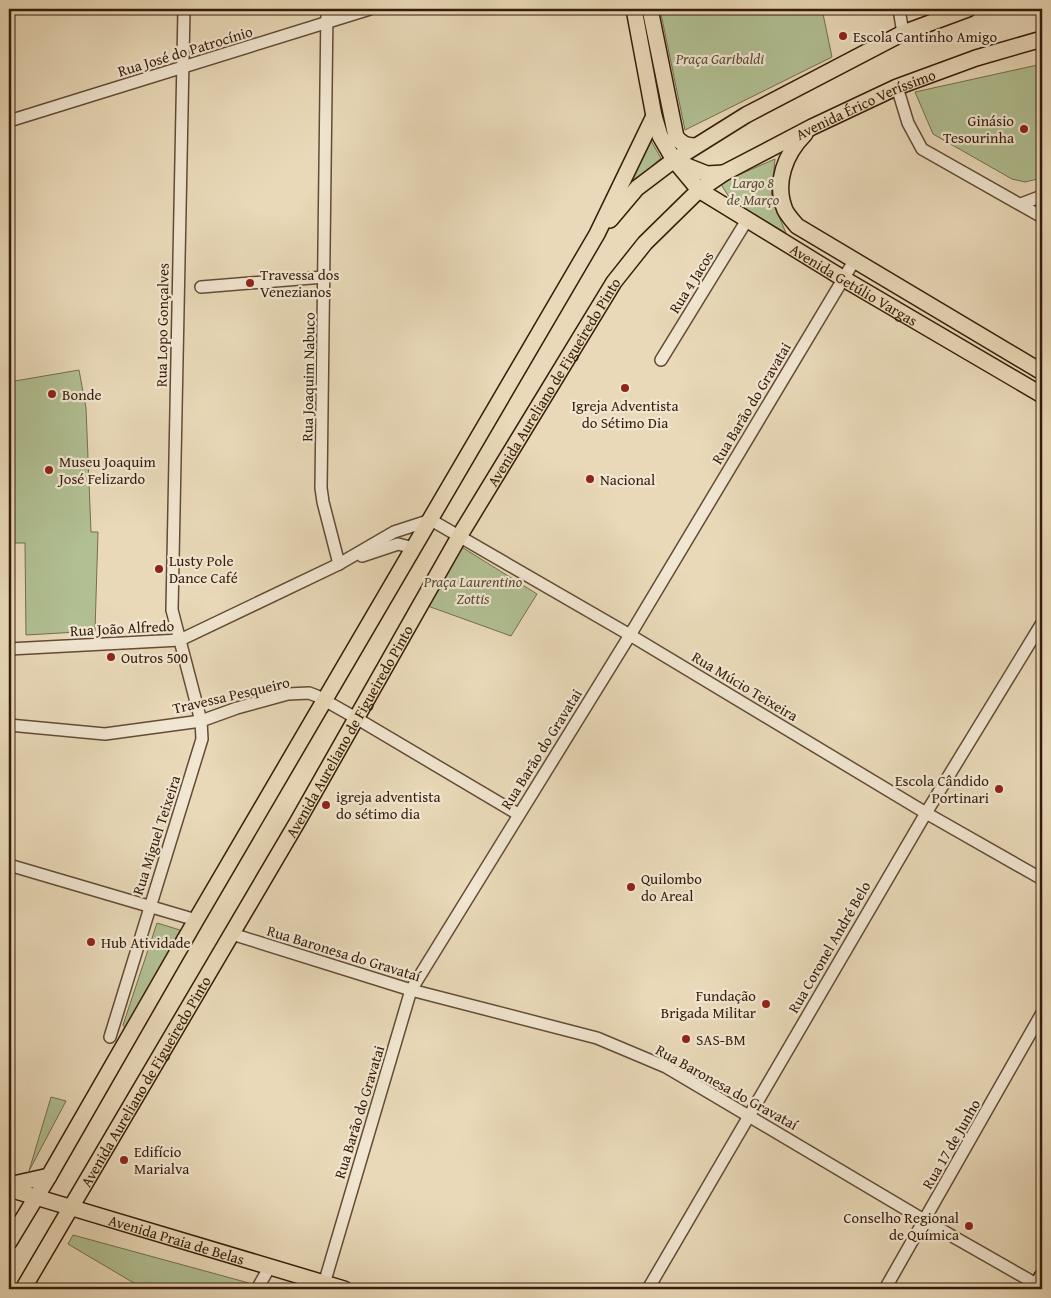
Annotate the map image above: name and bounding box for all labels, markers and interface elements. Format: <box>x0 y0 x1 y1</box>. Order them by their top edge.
street label: Rua José do Patrocínio <box>115 20 255 82</box>
place label: Escola Cantinho Amigo <box>853 26 997 47</box>
marker: Escola Cantinho Amigo <box>837 30 849 42</box>
park label: Praça Garibaldi <box>675 48 764 69</box>
street label: Avenida Érico Veríssimo <box>792 63 939 144</box>
place label: Ginásio Tesourinha <box>943 110 1014 148</box>
marker: Ginásio Tesourinha <box>1018 123 1030 135</box>
park label: Largo 8 de Março <box>727 172 780 210</box>
street label: Avenida Getúlio Vargas <box>786 238 922 330</box>
street label: Rua 4 Jacos <box>664 247 718 317</box>
street label: Rua Lopo Gonçalves <box>150 263 174 387</box>
place label: Travessa dos Venezianos <box>260 264 339 302</box>
street label: Avenida Aureliano de Figueiredo Pinto <box>482 272 625 490</box>
marker: Travessa dos Venezianos <box>244 277 256 289</box>
street label: Rua Joaquim Nabuco <box>296 312 320 442</box>
street label: Rua Barão do Gravatai <box>706 338 796 468</box>
marker: Igreja Adventista do Sétimo Dia <box>619 382 631 394</box>
place label: Bonde <box>62 384 102 405</box>
marker: Bonde <box>46 388 58 400</box>
place label: Igreja Adventista do Sétimo Dia <box>571 395 679 433</box>
place label: Museu Joaquim José Felizardo <box>57 451 157 489</box>
marker: Museu Joaquim José Felizardo <box>43 464 55 476</box>
place label: Nacional <box>600 469 655 490</box>
marker: Nacional <box>584 473 596 485</box>
place label: Lusty Pole Dance Café <box>169 550 238 588</box>
marker: Lusty Pole Dance Café <box>153 563 165 575</box>
park label: Praça Laurentino Zottis <box>423 571 523 609</box>
street label: Rua João Alfredo <box>69 615 175 641</box>
street label: Avenida Aureliano de Figueiredo Pinto <box>280 621 418 841</box>
street label: Rua Múcio Teixeira <box>688 646 802 726</box>
place label: Outros 500 <box>121 647 188 668</box>
marker: Outros 500 <box>105 651 117 663</box>
street label: Travessa Pesqueiro <box>170 671 292 719</box>
street label: Rua Barão do Gravatai <box>495 685 587 813</box>
place label: Escola Cândido Portinari <box>895 770 989 808</box>
street label: Rua Miguel Teixeira <box>127 772 185 898</box>
marker: Escola Cândido Portinari <box>993 783 1005 795</box>
place label: igreja adventista do sétimo dia <box>336 786 441 824</box>
marker: igreja adventista do sétimo dia <box>320 799 332 811</box>
place label: Quilombo do Areal <box>641 868 702 906</box>
street label: Rua Coronel André Belo <box>783 877 876 1017</box>
marker: Quilombo do Areal <box>625 881 637 893</box>
street label: Rua Baronesa do Gravataí <box>265 920 424 987</box>
place label: Hub Atividade <box>101 932 191 953</box>
marker: Hub Atividade <box>85 936 97 948</box>
street label: Avenida Aureliano de Figueiredo Pinto <box>75 972 215 1191</box>
place label: Fundação Brigada Militar <box>661 985 756 1023</box>
marker: Fundação Brigada Militar <box>760 998 772 1010</box>
place label: SAS-BM <box>696 1029 746 1050</box>
marker: SAS-BM <box>680 1033 692 1045</box>
street label: Rua Baronesa do Gravataí <box>652 1039 803 1135</box>
street label: Rua Barão do Gravatai <box>329 1043 389 1181</box>
street label: Rua 17 de Junho <box>917 1095 985 1193</box>
place label: Edifício Marialva <box>134 1141 189 1179</box>
marker: Edifício Marialva <box>118 1154 130 1166</box>
place label: Conselho Regional de Química <box>843 1207 959 1245</box>
street label: Avenida Praia de Belas <box>106 1209 247 1269</box>
marker: Conselho Regional de Química <box>963 1220 975 1232</box>

